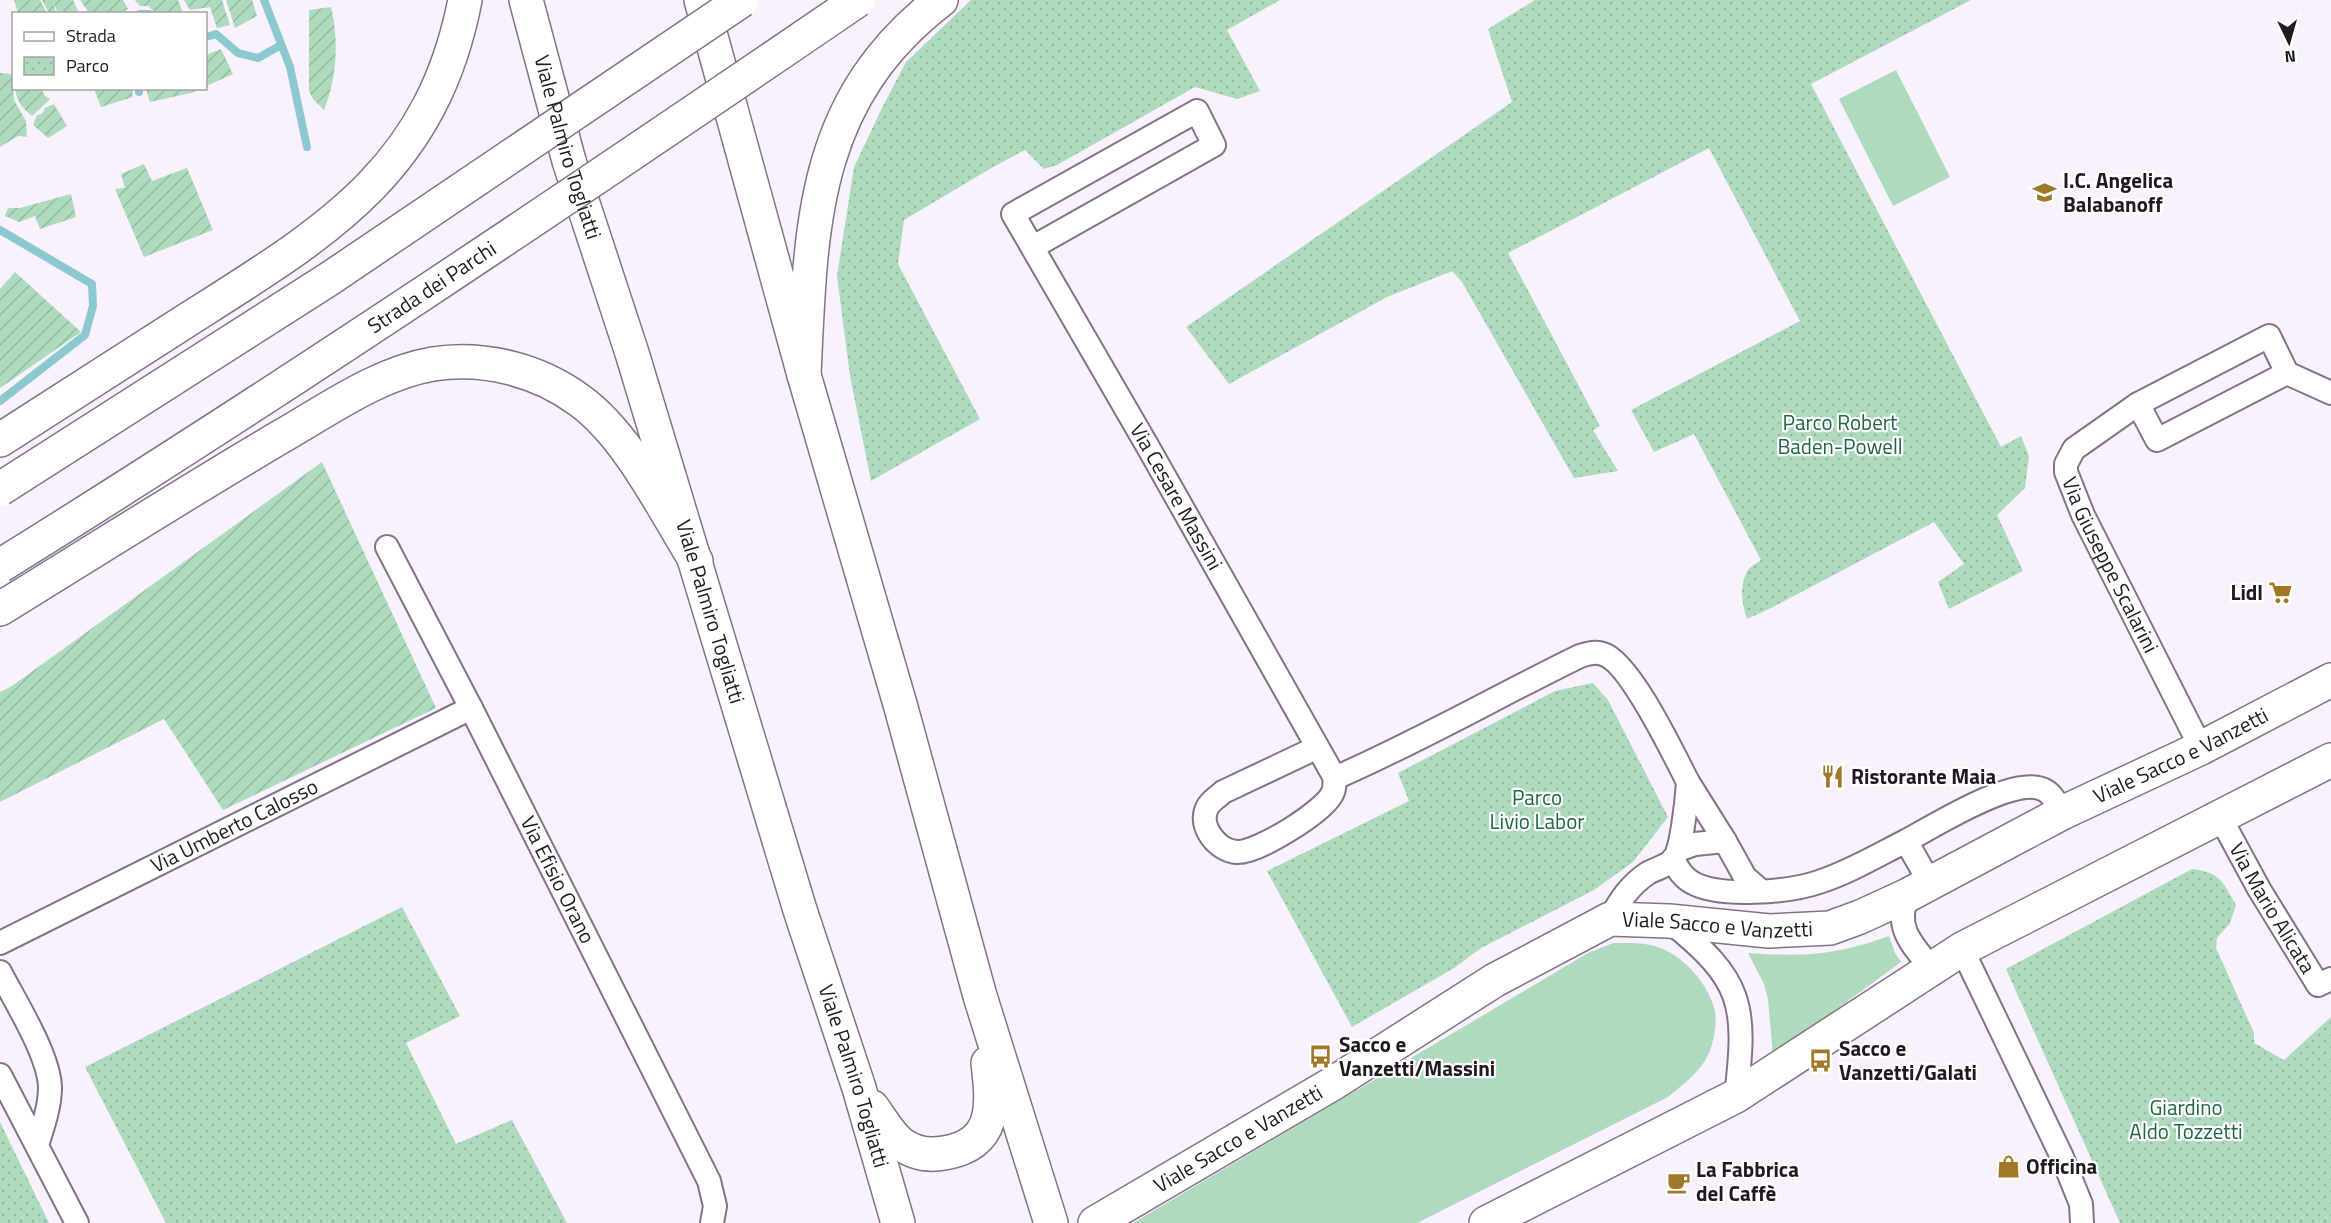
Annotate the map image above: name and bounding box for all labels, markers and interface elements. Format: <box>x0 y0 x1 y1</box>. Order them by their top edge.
legend <box>12 12 207 90</box>
north arrow <box>2259 12 2319 72</box>
text: Strada <box>66 22 116 49</box>
text: N <box>2284 45 2297 69</box>
street label: Viale Palmiro Togliatti <box>526 51 611 243</box>
text: Parco <box>66 52 109 79</box>
place label: I.C. Angelica Balabanoff <box>2063 164 2173 220</box>
school or university icon: I.C. Angelica Balabanoff <box>2032 180 2058 206</box>
street label: Strada dei Parchi <box>361 232 502 341</box>
park label: Parco Robert Baden-Powell <box>1777 406 1903 462</box>
street label: Via Cesare Massini <box>1122 417 1231 576</box>
street label: Via Giuseppe Scalarini <box>2054 472 2167 658</box>
street label: Viale Palmiro Togliatti <box>668 516 754 707</box>
place label: Lidl <box>2230 576 2263 608</box>
supermarket icon: Lidl <box>2268 580 2294 606</box>
street label: Viale Sacco e Vanzetti <box>2088 699 2274 811</box>
place label: Ristorante Maia <box>1851 760 1996 792</box>
restaurant icon: Ristorante Maia <box>1820 764 1846 790</box>
street label: Via Umberto Calosso <box>145 770 323 880</box>
park label: Parco Livio Labor <box>1489 781 1585 837</box>
street label: Via Efisio Orano <box>513 810 604 949</box>
street label: Via Mario Alicata <box>2222 836 2324 980</box>
street label: Viale Sacco e Vanzetti <box>1622 902 1814 946</box>
street label: Viale Palmiro Togliatti <box>811 980 898 1171</box>
place label: Sacco e Vanzetti/Massini <box>1339 1028 1495 1084</box>
place label: Sacco e Vanzetti/Galati <box>1839 1032 1977 1088</box>
bus stop icon: Sacco e Vanzetti/Massini <box>1308 1044 1334 1070</box>
bus stop icon: Sacco e Vanzetti/Galati <box>1808 1048 1834 1074</box>
street label: Viale Sacco e Vanzetti <box>1147 1076 1328 1200</box>
park label: Giardino Aldo Tozzetti <box>2129 1091 2243 1147</box>
place label: Officina <box>2026 1150 2098 1182</box>
place label: La Fabbrica del Caffè <box>1696 1153 1799 1209</box>
shop icon: Officina <box>1995 1154 2021 1180</box>
cafe icon: La Fabbrica del Caffè <box>1665 1169 1691 1195</box>

